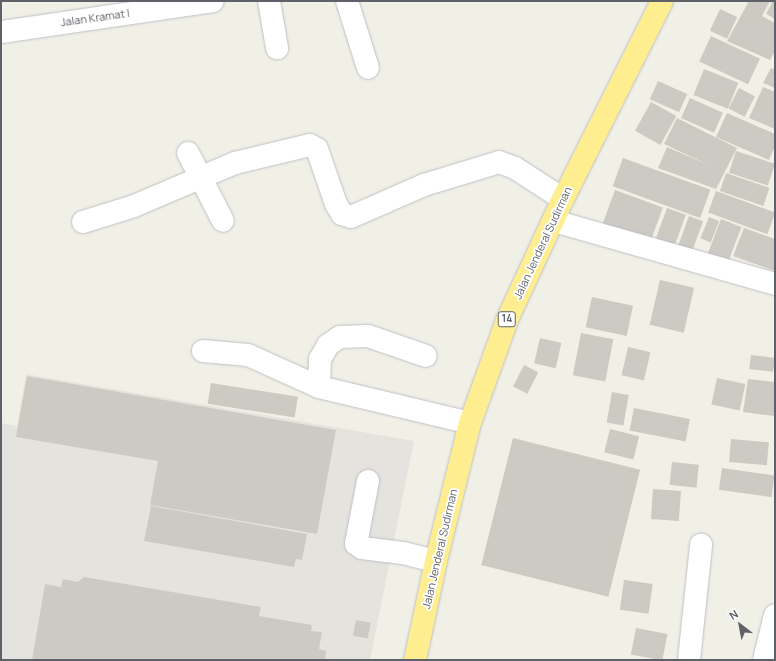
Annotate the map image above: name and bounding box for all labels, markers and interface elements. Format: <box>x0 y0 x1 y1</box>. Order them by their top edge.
street label: Jalan Kramat I <box>60 7 130 29</box>
street label: Jalan Jenderal Sudirman <box>511 185 575 301</box>
road number: 14 <box>497 311 517 327</box>
street label: Jalan Jenderal Sudirman <box>420 488 460 610</box>
north arrow <box>720 605 760 645</box>
text: N <box>726 606 741 623</box>

